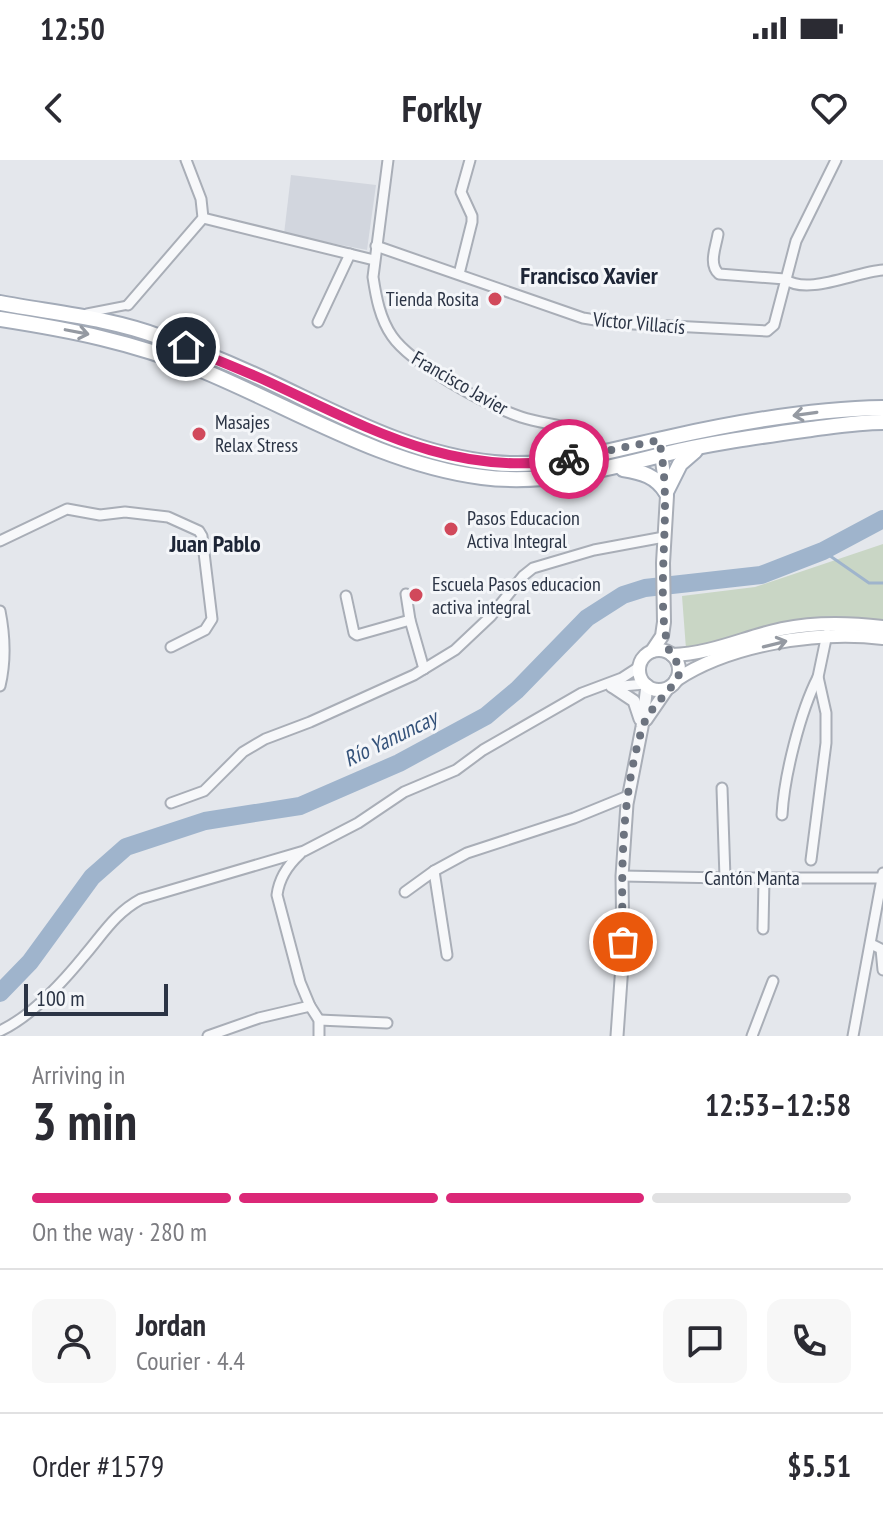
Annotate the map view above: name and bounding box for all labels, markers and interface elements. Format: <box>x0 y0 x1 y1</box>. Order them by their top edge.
text: 12:50 <box>40 9 105 48</box>
text: Forkly <box>402 85 481 132</box>
icon: back <box>32 86 76 130</box>
icon: heart <box>807 86 851 130</box>
district label: Francisco Xavier <box>520 260 659 291</box>
place label: Tienda Rosita <box>386 286 479 312</box>
marker: Tienda Rosita <box>486 290 504 308</box>
street label: Víctor Villacís <box>591 306 686 340</box>
pin <box>152 313 220 381</box>
one-way arrow <box>64 325 89 340</box>
icon: home <box>164 325 208 369</box>
street label: Francisco Javier <box>407 345 513 421</box>
one-way arrow <box>793 407 818 422</box>
place label: Masajes Relax Stress <box>215 409 298 458</box>
courier <box>529 419 609 499</box>
marker: Masajes Relax Stress <box>190 425 208 443</box>
icon: bike <box>547 437 591 481</box>
place label: Pasos Educacion Activa Integral <box>467 505 580 554</box>
marker: Pasos Educacion Activa Integral <box>442 520 460 538</box>
district label: Juan Pablo <box>168 528 261 559</box>
place label: Escuela Pasos educacion activa integral <box>432 571 601 620</box>
marker: Escuela Pasos educacion activa integral <box>407 586 425 604</box>
one-way arrow <box>761 636 787 651</box>
water label: Río Yanuncay <box>339 702 444 773</box>
street label: Cantón Manta <box>704 865 800 891</box>
pin <box>589 908 657 976</box>
icon: bag <box>601 920 645 964</box>
scale bar <box>24 980 168 1016</box>
text: 100 m <box>36 984 85 1012</box>
text: Arriving in <box>32 1058 125 1091</box>
text: 12:53–12:58 <box>705 1085 851 1124</box>
text: 3 min <box>32 1087 137 1154</box>
text: On the way · 280 m <box>32 1215 207 1248</box>
button: person <box>32 1299 116 1383</box>
button: chat <box>663 1299 747 1383</box>
button: phone <box>767 1299 851 1383</box>
text: Jordan <box>136 1305 206 1344</box>
text: Courier · 4.4 <box>136 1344 245 1377</box>
text: Order #1579 <box>32 1446 164 1485</box>
text: $5.51 <box>787 1446 851 1485</box>

